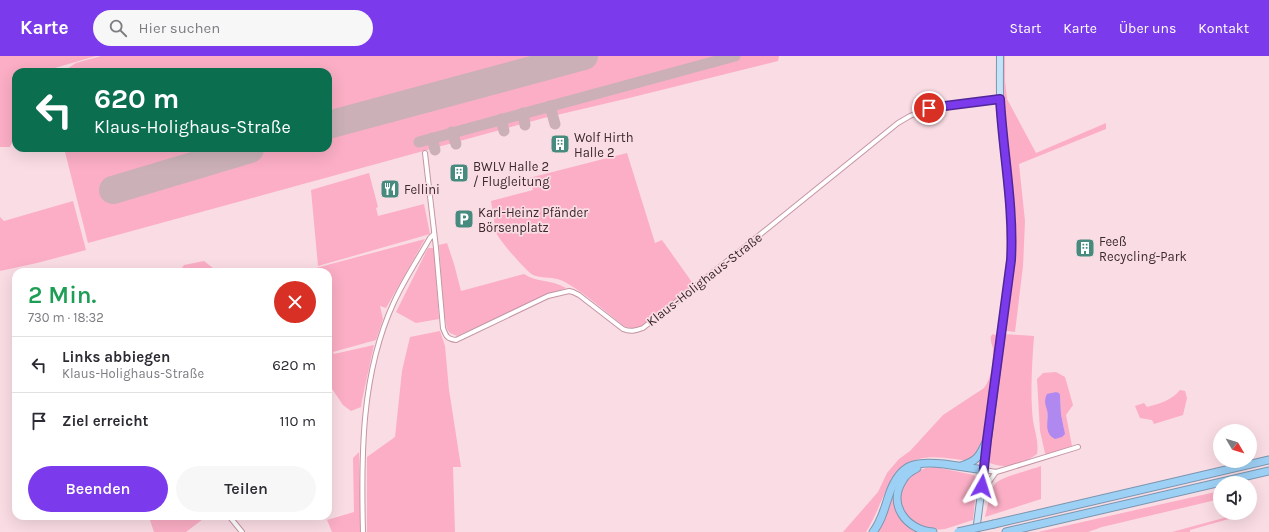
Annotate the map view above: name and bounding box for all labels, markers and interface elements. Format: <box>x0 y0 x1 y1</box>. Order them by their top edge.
search box <box>93 10 373 46</box>
text: Karte <box>20 17 69 39</box>
icon: search <box>107 17 129 39</box>
text: Hier suchen <box>139 19 220 37</box>
text: Start <box>1009 20 1041 37</box>
text: Karte <box>1063 20 1097 37</box>
text: Über uns <box>1119 20 1176 37</box>
text: Kontakt <box>1198 20 1249 37</box>
text: 620 m <box>94 82 179 115</box>
icon: left <box>28 84 80 136</box>
pin <box>912 91 946 125</box>
icon: arrive <box>918 97 940 119</box>
text: Klaus-Holighaus-Straße <box>94 116 291 138</box>
place label: Wolf Hirth Halle 2 <box>574 130 634 160</box>
building icon: Wolf Hirth Halle 2 <box>549 133 571 155</box>
place label: BWLV Halle 2 / Flugleitung <box>473 159 550 189</box>
building icon: BWLV Halle 2 / Flugleitung <box>448 162 470 184</box>
restaurant icon: Fellini <box>379 178 401 200</box>
place label: Fellini <box>404 182 440 197</box>
place label: Karl-Heinz Pfänder Börsenplatz <box>478 205 588 235</box>
parking icon: Karl-Heinz Pfänder Börsenplatz <box>453 208 475 230</box>
street label: Klaus-Holighaus-Straße <box>644 230 765 329</box>
place label: Feeß Recycling-Park <box>1099 234 1187 264</box>
building icon: Feeß Recycling-Park <box>1074 237 1096 259</box>
text: 2 Min. <box>28 281 97 309</box>
button: close <box>274 281 316 323</box>
text: 730 m · 18:32 <box>28 310 104 325</box>
text: Links abbiegen <box>62 348 170 366</box>
icon: left <box>28 354 50 376</box>
text: 620 m <box>272 356 316 374</box>
text: Klaus-Holighaus-Straße <box>62 366 204 381</box>
icon: arrive <box>28 410 50 432</box>
text: Ziel erreicht <box>62 412 148 430</box>
text: 110 m <box>280 412 316 430</box>
north arrow <box>1213 424 1257 468</box>
map controls <box>1213 424 1257 520</box>
position arrow <box>961 465 1003 507</box>
button: Beenden <box>28 466 168 512</box>
button: Teilen <box>176 466 316 512</box>
button: sound <box>1213 476 1257 520</box>

